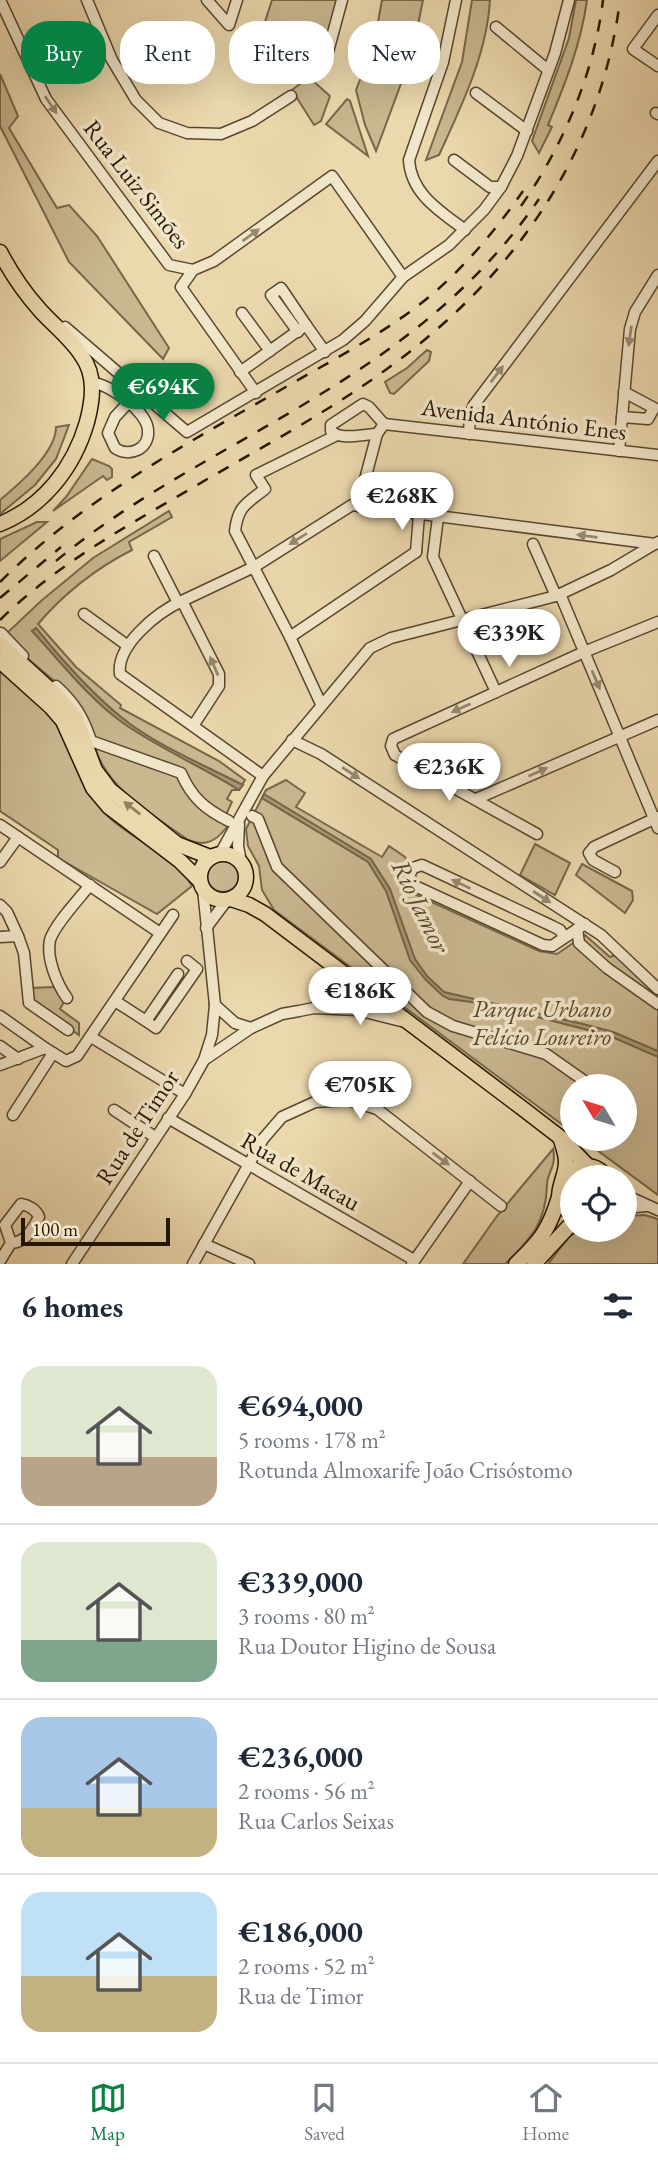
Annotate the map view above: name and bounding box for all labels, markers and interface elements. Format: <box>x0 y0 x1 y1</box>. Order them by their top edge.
chip: Buy <box>21 21 106 84</box>
chip: Rent <box>120 21 215 84</box>
chip: Filters <box>229 21 334 84</box>
chip: New <box>348 21 440 84</box>
one-way arrow <box>44 96 58 114</box>
street label: Rua Luiz Simões <box>77 113 197 255</box>
one-way arrow <box>242 228 260 242</box>
one-way arrow <box>624 325 635 347</box>
pin: €694K <box>114 364 212 423</box>
one-way arrow <box>490 365 504 383</box>
text: €694K <box>127 371 199 401</box>
street label: Avenida António Enes <box>419 391 628 447</box>
pin: €268K <box>353 472 451 532</box>
text: €268K <box>366 480 438 510</box>
one-way arrow <box>576 530 598 541</box>
one-way arrow <box>288 533 308 546</box>
pin: €339K <box>460 610 558 669</box>
text: €339K <box>473 617 545 647</box>
one-way arrow <box>209 655 220 676</box>
one-way arrow <box>590 670 602 690</box>
one-way arrow <box>451 702 471 714</box>
pin: €236K <box>400 744 498 803</box>
text: €236K <box>413 751 485 781</box>
one-way arrow <box>528 766 548 778</box>
one-way arrow <box>341 767 360 780</box>
one-way arrow <box>124 801 141 816</box>
water label: Rio Jamor <box>384 854 459 959</box>
one-way arrow <box>451 878 472 889</box>
one-way arrow <box>533 890 551 904</box>
pin: €186K <box>311 968 409 1027</box>
text: €186K <box>324 975 396 1005</box>
park label: Parque Urbano Felício Loureiro <box>472 993 611 1052</box>
pin: €705K <box>311 1062 409 1121</box>
street label: Rua de Timor <box>88 1064 186 1190</box>
text: €705K <box>324 1069 396 1099</box>
north arrow <box>560 1074 637 1152</box>
map controls <box>560 1074 637 1242</box>
street label: Rua de Macau <box>236 1124 367 1218</box>
one-way arrow <box>432 1152 451 1166</box>
button: locate <box>560 1165 637 1242</box>
scale bar <box>21 1215 170 1247</box>
text: 100 m <box>32 1217 78 1242</box>
text: 6 homes <box>21 1287 123 1326</box>
icon: filters <box>599 1287 637 1325</box>
text: €694,000 <box>238 1386 363 1425</box>
icon: home <box>77 1394 161 1478</box>
text: 5 rooms · 178 m² <box>238 1425 386 1455</box>
text: Rotunda Almoxarife João Crisóstomo <box>238 1455 573 1485</box>
text: €339,000 <box>238 1562 363 1601</box>
icon: home <box>77 1570 161 1654</box>
text: 3 rooms · 80 m² <box>238 1601 375 1631</box>
text: Rua Doutor Higino de Sousa <box>238 1631 496 1661</box>
text: €236,000 <box>238 1737 363 1776</box>
icon: home <box>77 1745 161 1829</box>
text: 2 rooms · 56 m² <box>238 1776 375 1806</box>
text: Rua Carlos Seixas <box>238 1806 394 1836</box>
text: €186,000 <box>238 1912 363 1951</box>
icon: home <box>77 1920 161 2004</box>
text: 2 rooms · 52 m² <box>238 1951 375 1981</box>
text: Rua de Timor <box>238 1981 364 2011</box>
tab: Map <box>89 2079 127 2146</box>
tab: Saved <box>304 2079 345 2146</box>
tab: Home <box>522 2079 569 2146</box>

